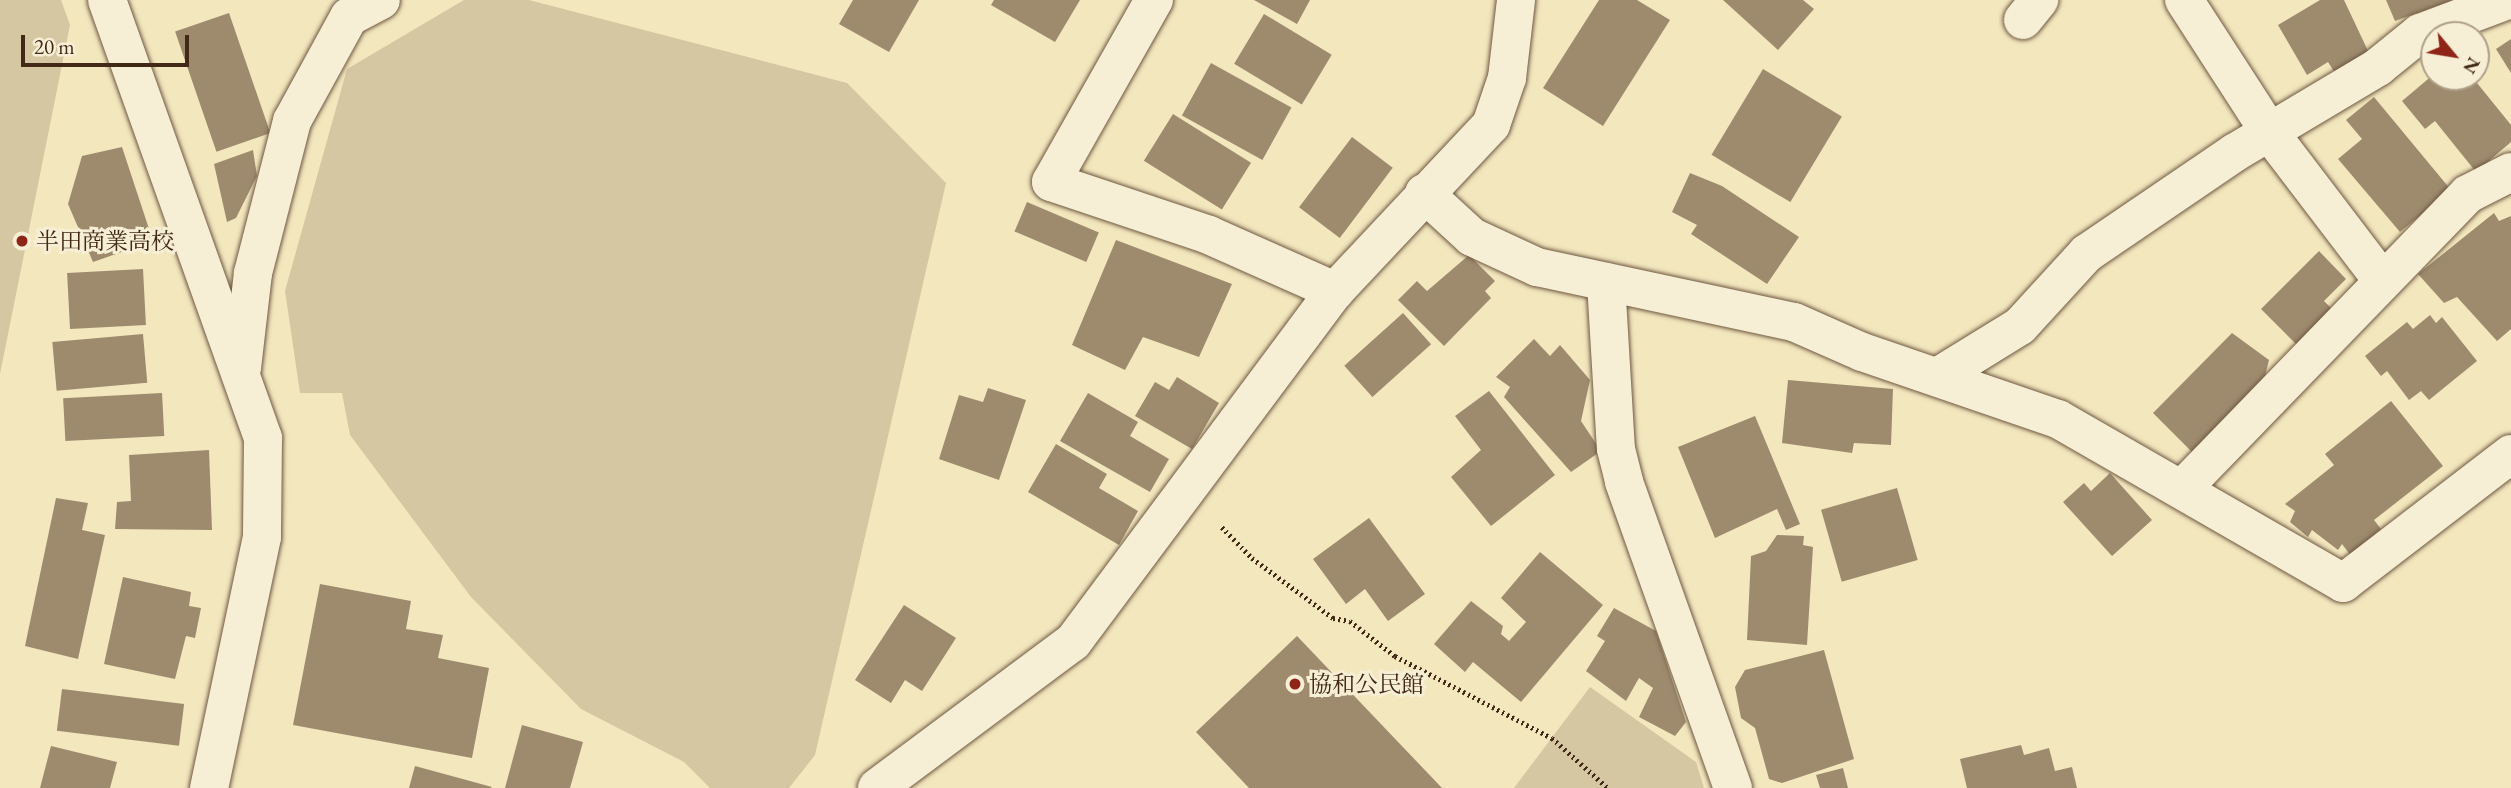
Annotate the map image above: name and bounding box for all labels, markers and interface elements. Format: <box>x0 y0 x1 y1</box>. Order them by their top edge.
scale bar <box>24 21 192 65</box>
north arrow <box>2420 21 2490 91</box>
text: 20 m <box>34 33 75 60</box>
text: N <box>2457 53 2487 79</box>
place label: 半田商業高校 <box>36 227 174 255</box>
marker: 半田商業高校 <box>14 233 30 249</box>
place label: 協和公民館 <box>1309 670 1424 698</box>
marker: 協和公民館 <box>1287 676 1303 692</box>

